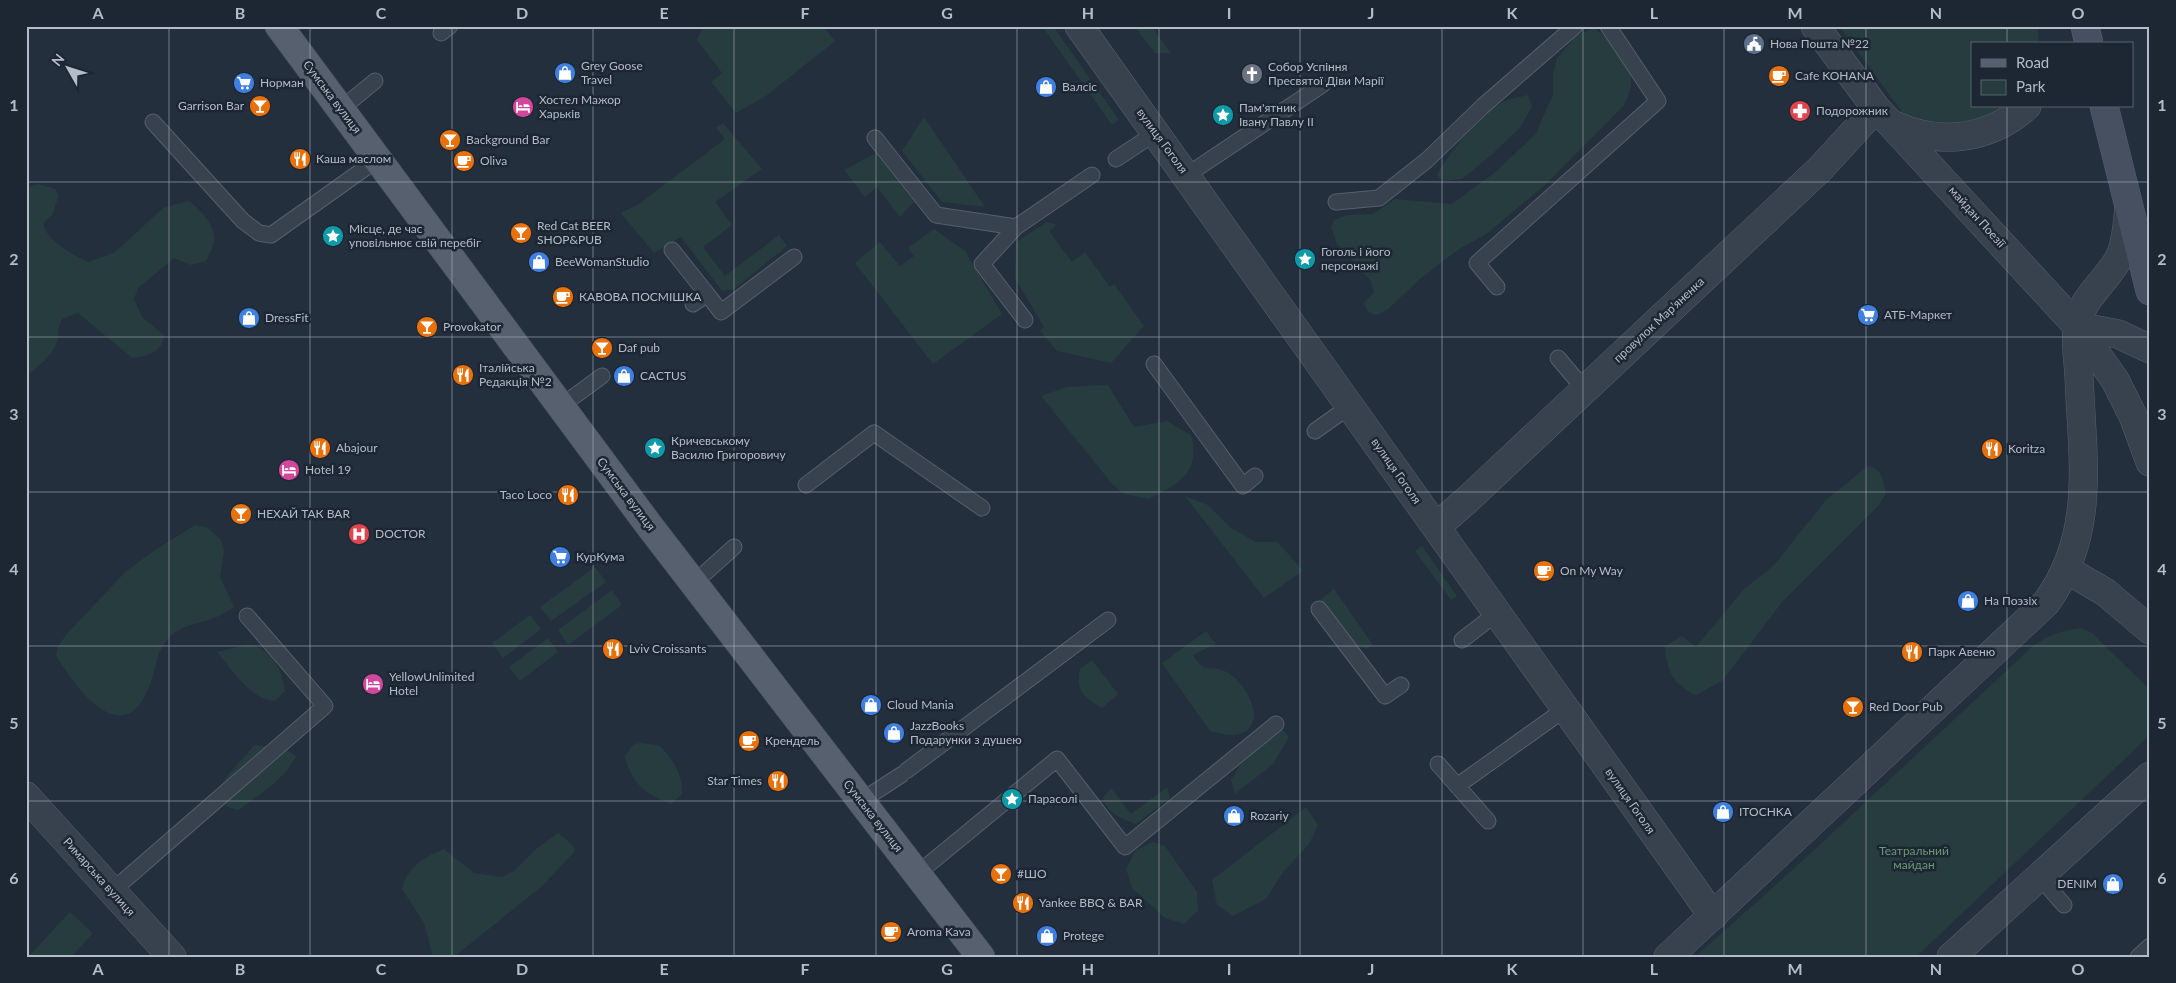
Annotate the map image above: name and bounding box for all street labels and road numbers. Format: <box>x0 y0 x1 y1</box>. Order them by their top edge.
street label: Сумська вулиця <box>300 57 365 136</box>
street label: вулиця Гоголя <box>1134 105 1191 176</box>
street label: майдан Поезії <box>1946 183 2010 251</box>
street label: провулок Мар’яненка <box>1610 274 1707 366</box>
street label: вулиця Гоголя <box>1368 435 1425 507</box>
street label: Сумська вулиця <box>594 454 659 533</box>
street label: вулиця Гоголя <box>1602 765 1659 837</box>
street label: Сумська вулиця <box>840 777 906 855</box>
street label: Римарська вулиця <box>60 834 139 919</box>

